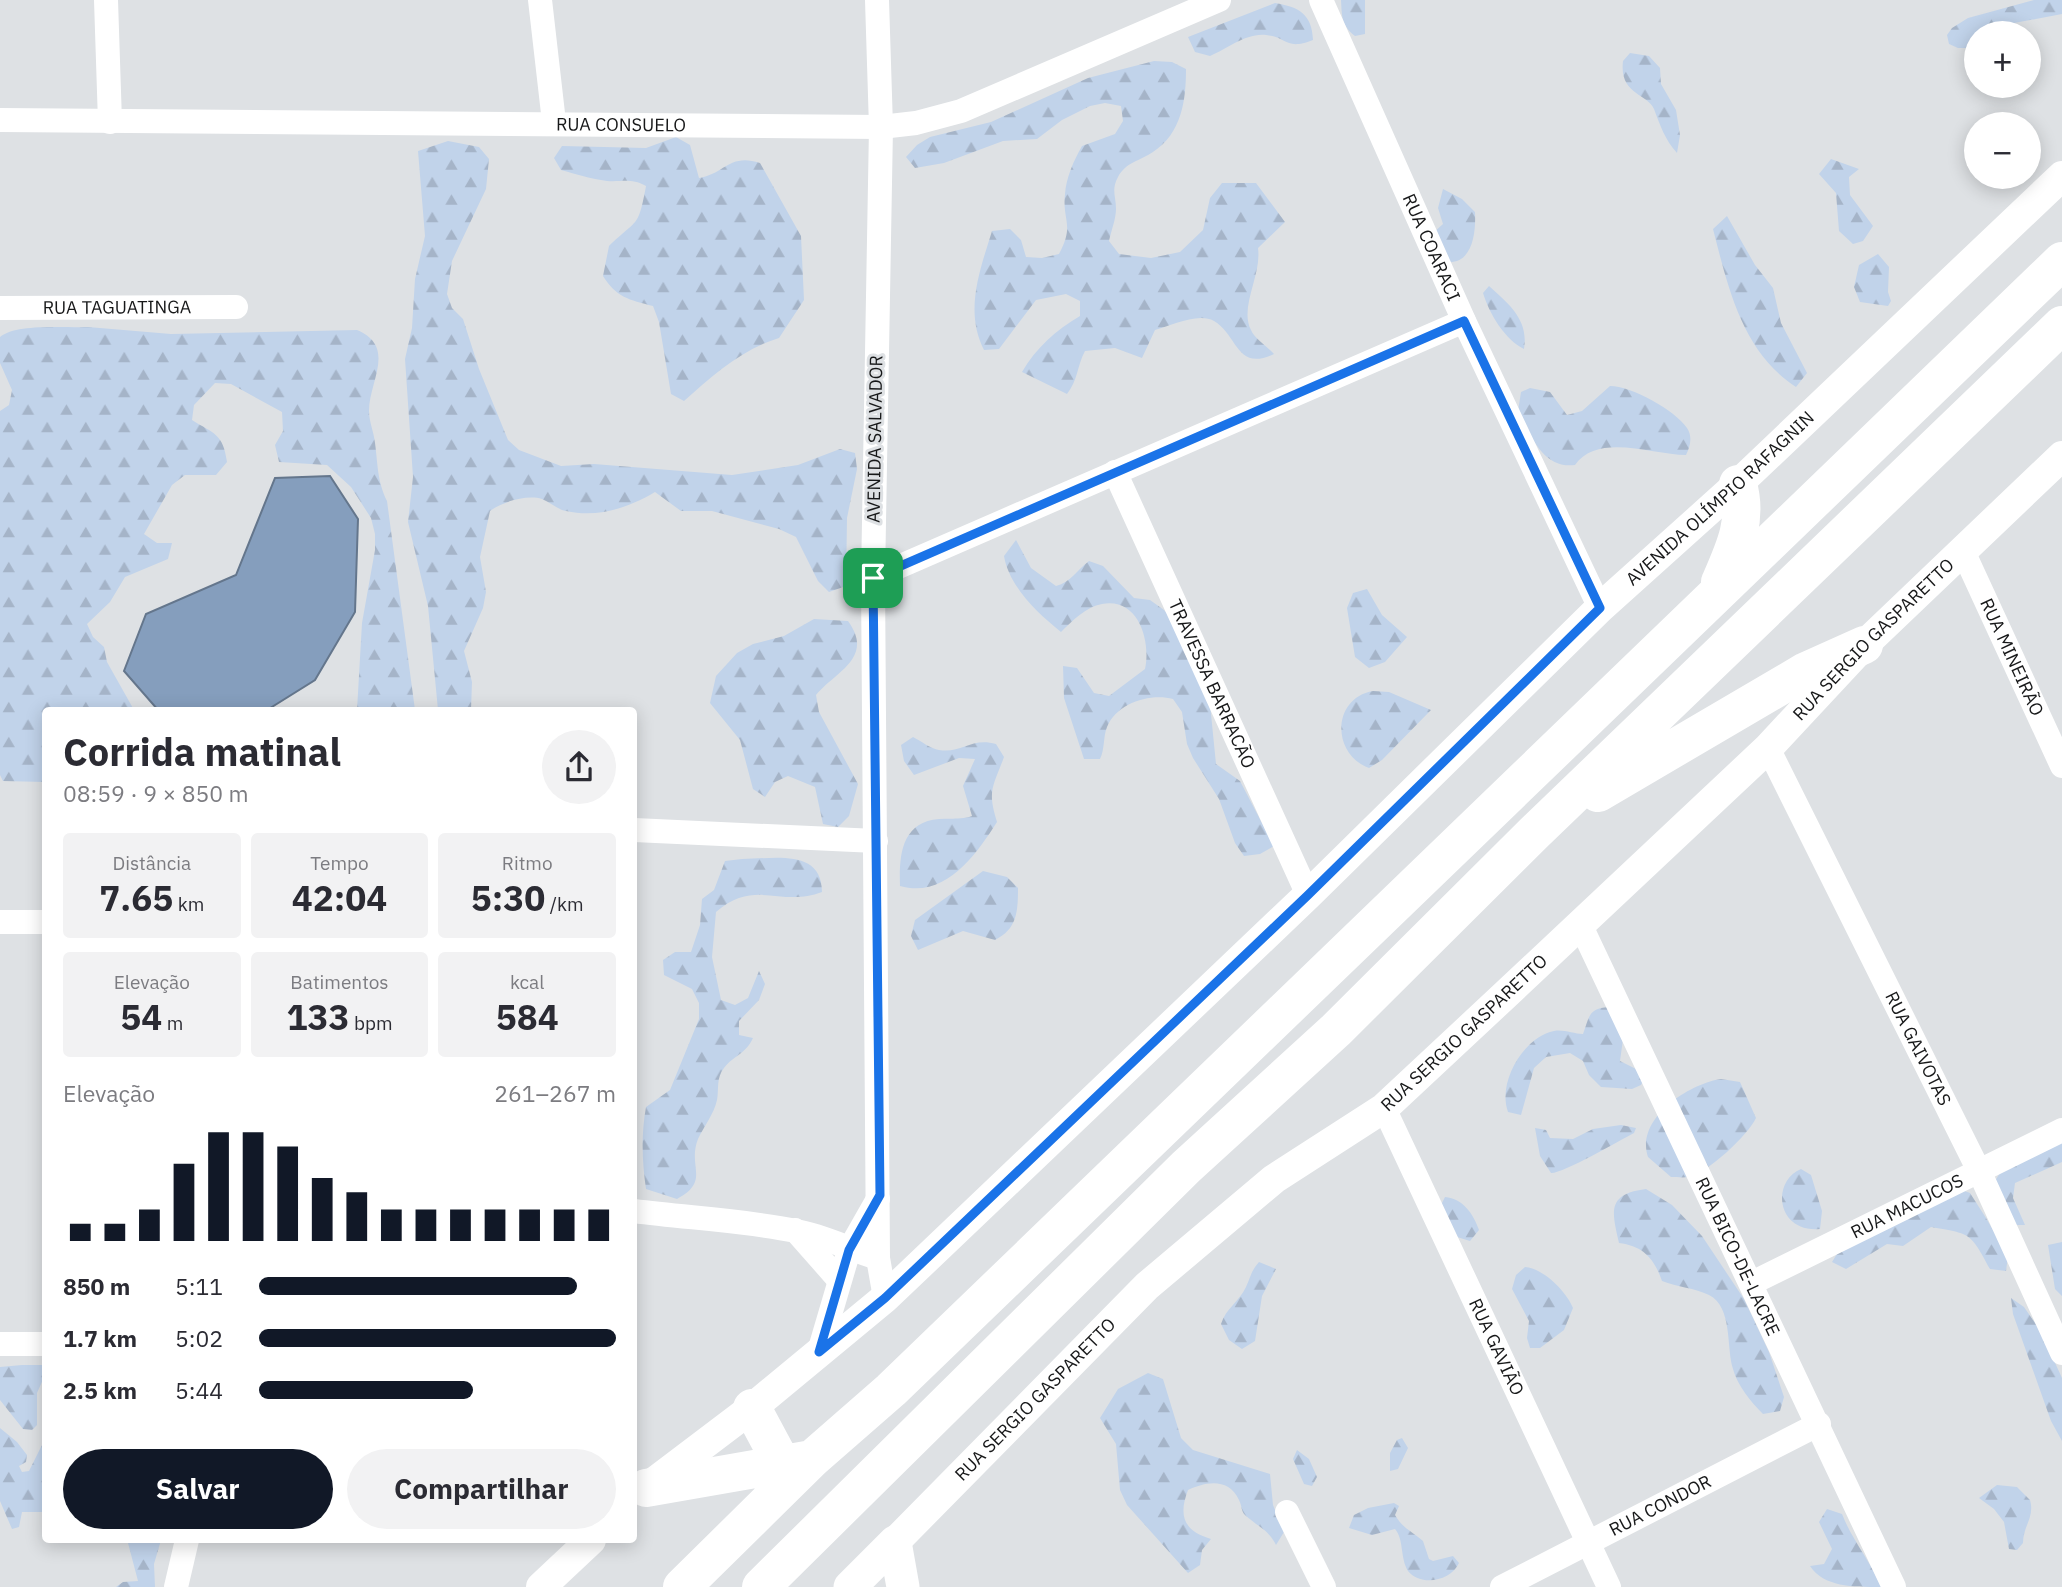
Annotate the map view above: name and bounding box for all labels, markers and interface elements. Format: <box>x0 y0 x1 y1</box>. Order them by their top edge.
map controls <box>1964 21 2041 189</box>
button: + <box>1964 21 2041 98</box>
street label: RUA CONSUELO <box>556 112 686 136</box>
button: − <box>1964 112 2041 189</box>
street label: RUA COARACI <box>1398 190 1466 305</box>
street label: RUA TAGUATINGA <box>43 295 192 319</box>
street label: AVENIDA SALVADOR <box>862 355 887 523</box>
street label: AVENIDA OLÍMPIO RAFAGNIN <box>1621 406 1819 590</box>
pin <box>843 548 903 608</box>
street label: RUA SERGIO GASPARETTO <box>1788 553 1959 725</box>
icon: arrive <box>854 559 892 597</box>
street label: RUA MINEIRÃO <box>1975 594 2049 719</box>
street label: TRAVESSA BARRACÃO <box>1164 596 1261 772</box>
text: Corrida matinal <box>63 727 341 776</box>
button: share <box>542 730 616 804</box>
text: 08:59 · 9 × 850 m <box>63 778 249 808</box>
text: Distância <box>112 851 191 875</box>
text: Tempo <box>310 851 369 875</box>
text: Ritmo <box>502 851 553 875</box>
text: 7.65 <box>99 875 173 921</box>
text: 42:04 <box>292 875 387 921</box>
text: 5:30 <box>471 875 545 921</box>
text: km <box>173 892 204 916</box>
text: /km <box>545 892 584 916</box>
street label: RUA SERGIO GASPARETTO <box>1376 949 1552 1116</box>
text: Elevação <box>114 970 190 994</box>
text: Batimentos <box>290 970 389 994</box>
text: kcal <box>510 970 544 994</box>
street label: RUA GAIVOTAS <box>1880 988 1957 1109</box>
text: 54 <box>120 994 162 1040</box>
text: 133 <box>286 994 349 1040</box>
text: 584 <box>496 994 559 1040</box>
text: m <box>162 1011 183 1035</box>
text: bpm <box>349 1011 393 1035</box>
text: Elevação <box>63 1078 155 1108</box>
text: 261–267 m <box>494 1078 616 1108</box>
street label: RUA MACUCOS <box>1847 1169 1967 1243</box>
street label: RUA BICO-DE-LACRE <box>1691 1173 1785 1339</box>
text: 850 m <box>63 1271 130 1301</box>
text: 5:11 <box>175 1271 223 1301</box>
street label: RUA GAVIÃO <box>1464 1295 1529 1399</box>
street label: RUA SERGIO GASPARETTO <box>950 1313 1120 1485</box>
text: 1.7 km <box>63 1323 137 1353</box>
text: 5:02 <box>175 1323 223 1353</box>
text: 2.5 km <box>63 1375 137 1405</box>
text: 5:44 <box>175 1375 223 1405</box>
button: Salvar <box>63 1449 333 1529</box>
button: Compartilhar <box>347 1449 616 1529</box>
street label: RUA CONDOR <box>1605 1469 1715 1541</box>

